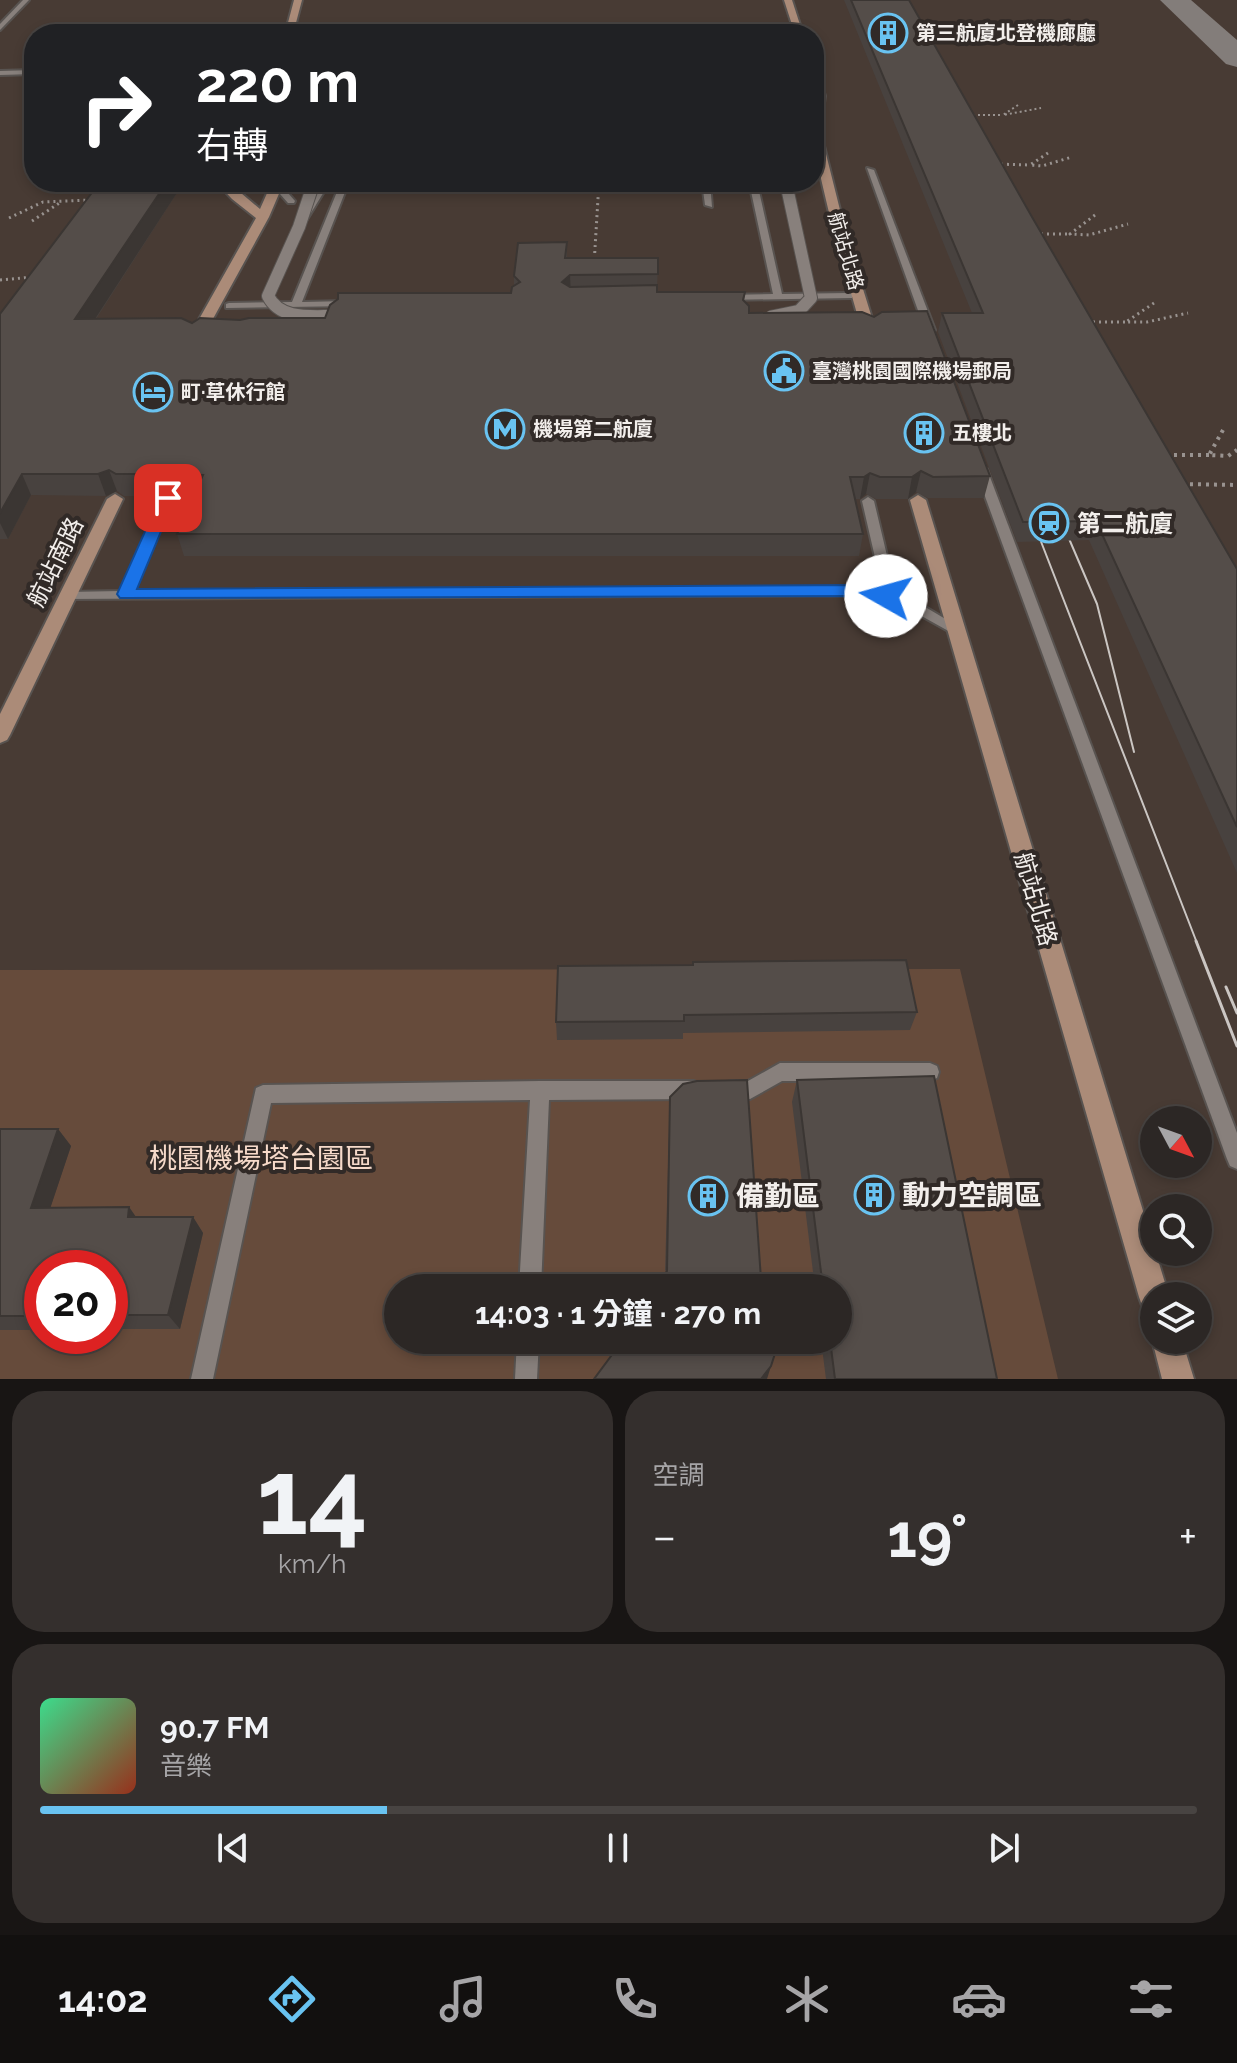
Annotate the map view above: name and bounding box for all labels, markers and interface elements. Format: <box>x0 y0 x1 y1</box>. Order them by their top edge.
building icon: 第三航廈北登機廊廳 <box>867 12 909 54</box>
place label: 第三航廈北登機廊廳 <box>916 21 1096 45</box>
text: 220 m <box>196 49 359 115</box>
icon: right <box>64 56 168 160</box>
text: 右轉 <box>196 124 268 166</box>
street label: 航站北路 <box>823 209 869 293</box>
public building icon: 臺灣桃園國際機場郵局 <box>763 350 805 392</box>
place label: 臺灣桃園國際機場郵局 <box>812 359 1012 383</box>
hotel icon: 町·草休行館 <box>132 371 174 413</box>
place label: 町·草休行館 <box>181 380 286 404</box>
metro station icon: 機場第二航廈 <box>484 408 526 450</box>
building icon: 五樓北 <box>903 412 945 454</box>
place label: 機場第二航廈 <box>533 417 653 441</box>
place label: 五樓北 <box>952 421 1012 445</box>
pin <box>134 464 202 532</box>
icon: arrive <box>146 476 190 520</box>
station icon: 第二航廈 <box>1028 502 1070 544</box>
place label: 第二航廈 <box>1077 509 1173 538</box>
street label: 航站南路 <box>21 513 89 611</box>
position arrow <box>844 554 928 638</box>
street label: 航站北路 <box>1009 849 1063 949</box>
north arrow <box>1140 1106 1212 1178</box>
map controls <box>1140 1106 1212 1354</box>
park label: 桃園機場塔台園區 <box>149 1142 373 1175</box>
building icon: 動力空調區 <box>853 1174 895 1216</box>
building icon: 備勤區 <box>687 1175 729 1217</box>
place label: 動力空調區 <box>902 1179 1042 1212</box>
place label: 備勤區 <box>736 1180 820 1213</box>
button: search <box>1140 1194 1212 1266</box>
speed limit sign: 20 <box>24 1250 128 1354</box>
button: layers <box>1140 1282 1212 1354</box>
text: 14:03 · 1 分鐘 · 270 m <box>475 1296 761 1331</box>
text: 14 <box>257 1436 368 1558</box>
text: 空調 <box>653 1460 705 1490</box>
text: 19° <box>887 1501 968 1571</box>
text: − <box>653 1511 676 1562</box>
text: + <box>1179 1511 1197 1562</box>
text: km/h <box>278 1549 347 1579</box>
text: 90.7 FM <box>160 1710 269 1745</box>
text: 音樂 <box>160 1751 212 1781</box>
icon: previous <box>211 1826 255 1870</box>
icon: pause <box>596 1826 640 1870</box>
icon: next <box>982 1826 1026 1870</box>
icon: directions <box>264 1971 320 2027</box>
icon: music <box>435 1971 491 2027</box>
icon: phone <box>607 1971 663 2027</box>
icon: climate <box>779 1971 835 2027</box>
icon: car <box>951 1971 1007 2027</box>
icon: filters <box>1123 1971 1179 2027</box>
text: 14:02 <box>58 1978 148 2020</box>

